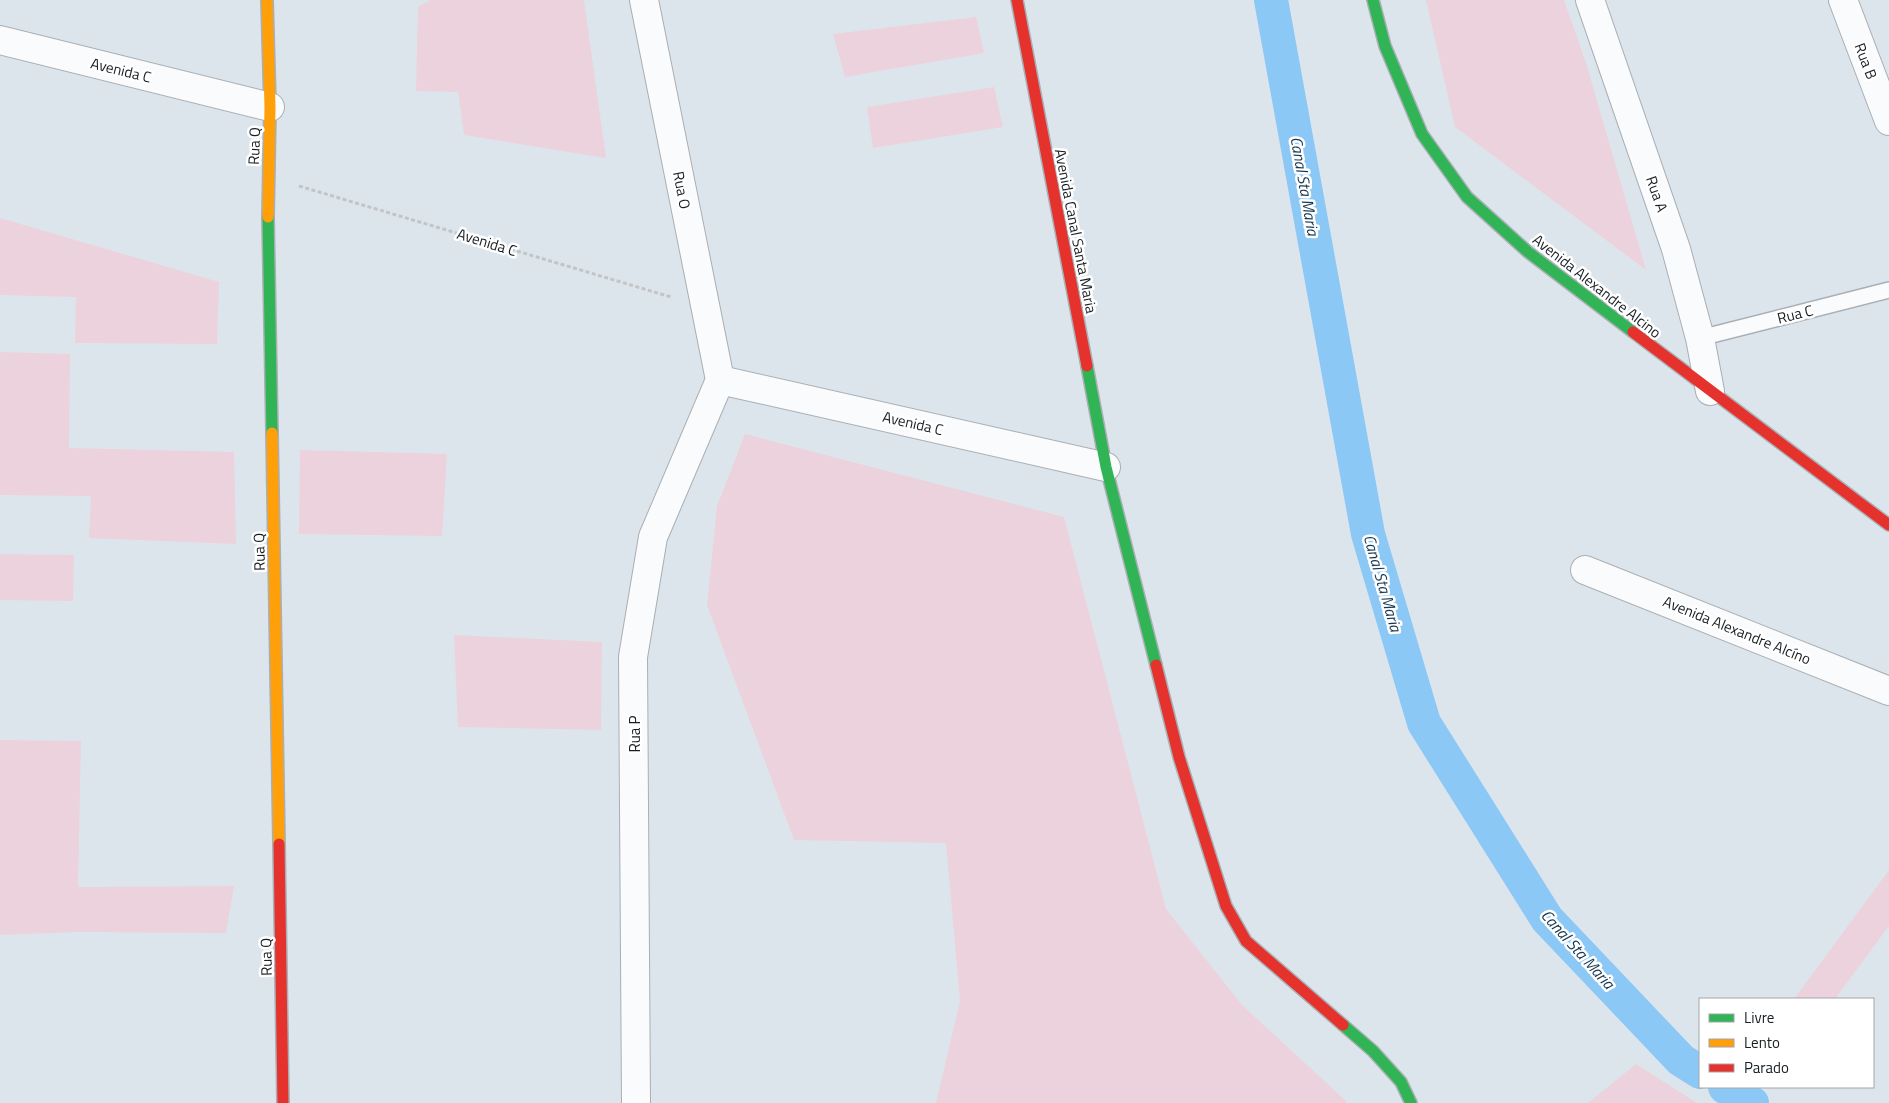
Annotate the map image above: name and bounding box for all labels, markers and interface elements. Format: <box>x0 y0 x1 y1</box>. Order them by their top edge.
street label: Rua B <box>1849 40 1883 82</box>
street label: Avenida C <box>88 51 154 89</box>
street label: Rua Q <box>242 127 266 165</box>
water label: Canal Sta Maria <box>1284 135 1326 238</box>
street label: Avenida Canal Santa Maria <box>1049 147 1103 316</box>
street label: Rua O <box>667 169 697 211</box>
street label: Rua A <box>1640 173 1674 215</box>
street label: Avenida C <box>454 222 520 262</box>
street label: Avenida Alexandre Alcino <box>1528 228 1666 344</box>
street label: Rua C <box>1775 298 1815 330</box>
street label: Avenida C <box>880 405 946 441</box>
water label: Canal Sta Maria <box>1358 532 1409 635</box>
street label: Rua Q <box>247 533 271 571</box>
street label: Avenida Alexandre Alcíno <box>1660 590 1814 670</box>
street label: Rua P <box>623 715 646 752</box>
water label: Canal Sta Maria <box>1536 904 1621 995</box>
street label: Rua Q <box>254 938 278 976</box>
legend <box>1699 998 1874 1088</box>
text: Livre <box>1744 1006 1774 1029</box>
text: Lento <box>1744 1031 1780 1054</box>
text: Parado <box>1744 1056 1789 1079</box>

